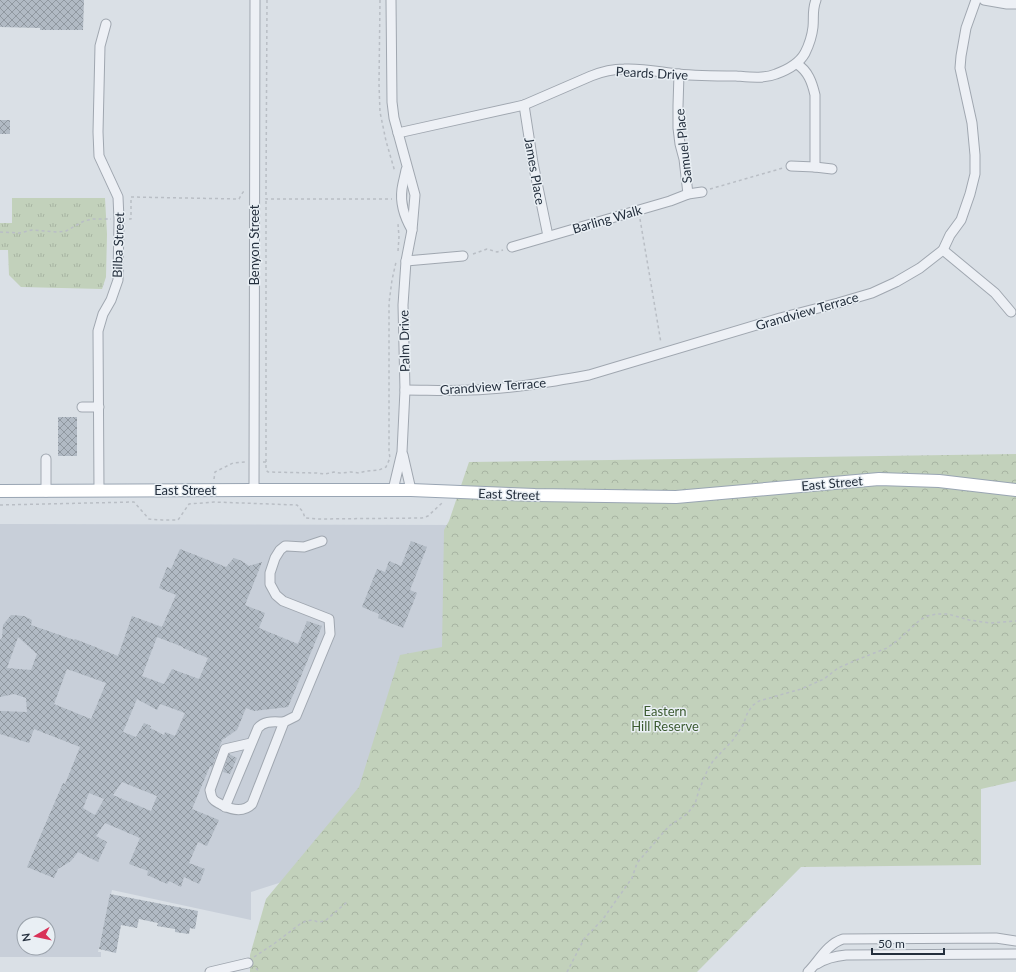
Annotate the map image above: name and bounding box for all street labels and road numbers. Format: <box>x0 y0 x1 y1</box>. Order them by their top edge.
street label: Peards Drive <box>615 63 689 83</box>
street label: Samuel Place <box>671 108 695 184</box>
street label: James Place <box>521 136 549 206</box>
street label: Barling Walk <box>570 201 644 237</box>
street label: Benyon Street <box>246 204 262 285</box>
street label: Bilba Street <box>109 212 127 278</box>
street label: Grandview Terrace <box>754 289 860 333</box>
street label: Palm Drive <box>395 310 413 372</box>
street label: Grandview Terrace <box>439 374 547 398</box>
street label: East Street <box>801 472 864 494</box>
street label: East Street <box>154 482 216 498</box>
street label: East Street <box>478 485 540 503</box>

